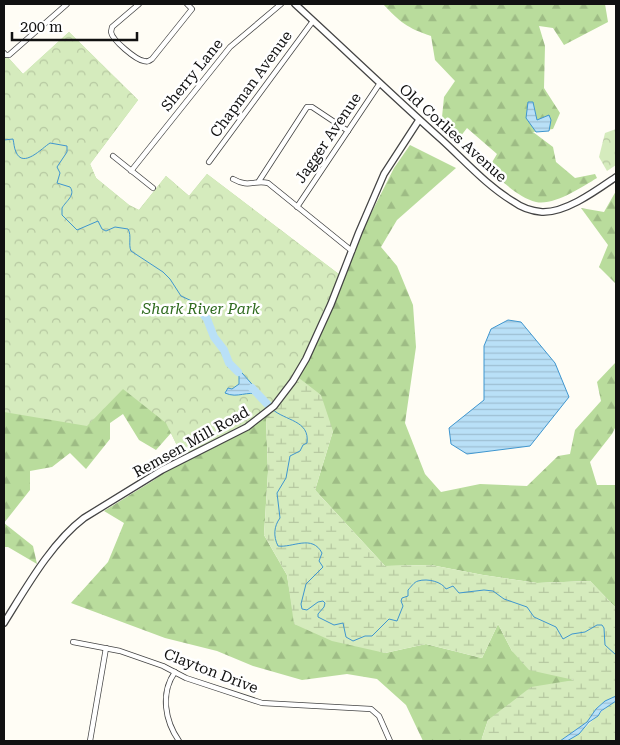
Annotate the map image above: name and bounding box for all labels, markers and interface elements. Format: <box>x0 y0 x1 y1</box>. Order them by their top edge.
scale bar <box>12 10 138 42</box>
text: 200 m <box>20 18 63 36</box>
street label: Chapman Avenue <box>206 27 296 141</box>
street label: Sherry Lane <box>157 35 227 115</box>
street label: Old Corlies Avenue <box>396 80 510 186</box>
street label: Jagger Avenue <box>291 89 365 187</box>
park label: Shark River Park <box>141 300 261 318</box>
street label: Remsen Mill Road <box>130 402 252 481</box>
street label: Clayton Drive <box>161 645 261 697</box>

